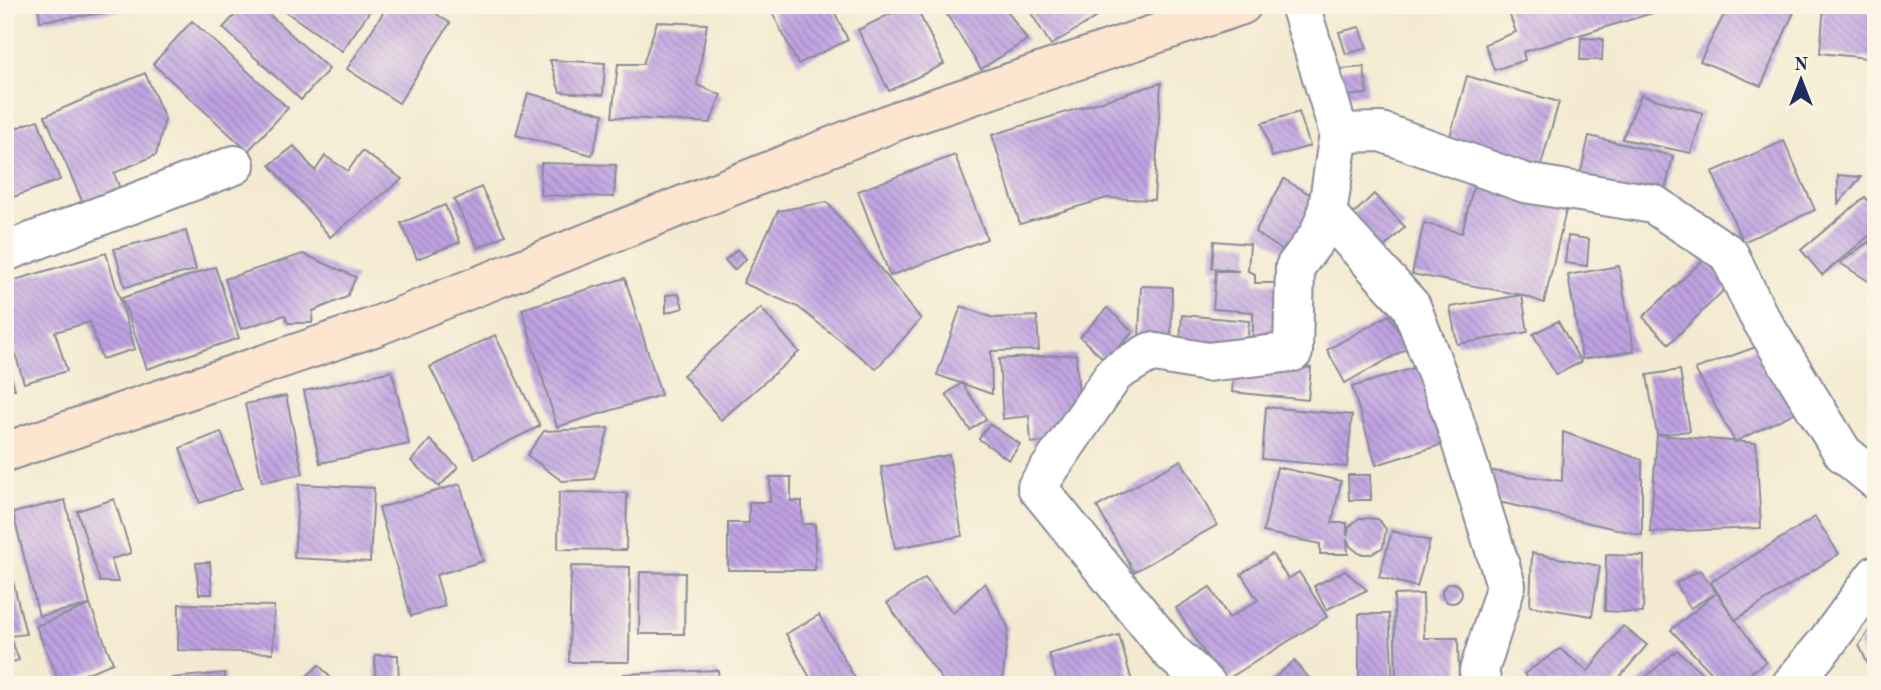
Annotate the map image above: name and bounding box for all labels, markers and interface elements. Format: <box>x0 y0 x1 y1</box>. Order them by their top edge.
north arrow <box>1766 46 1836 116</box>
text: N <box>1794 56 1809 75</box>

